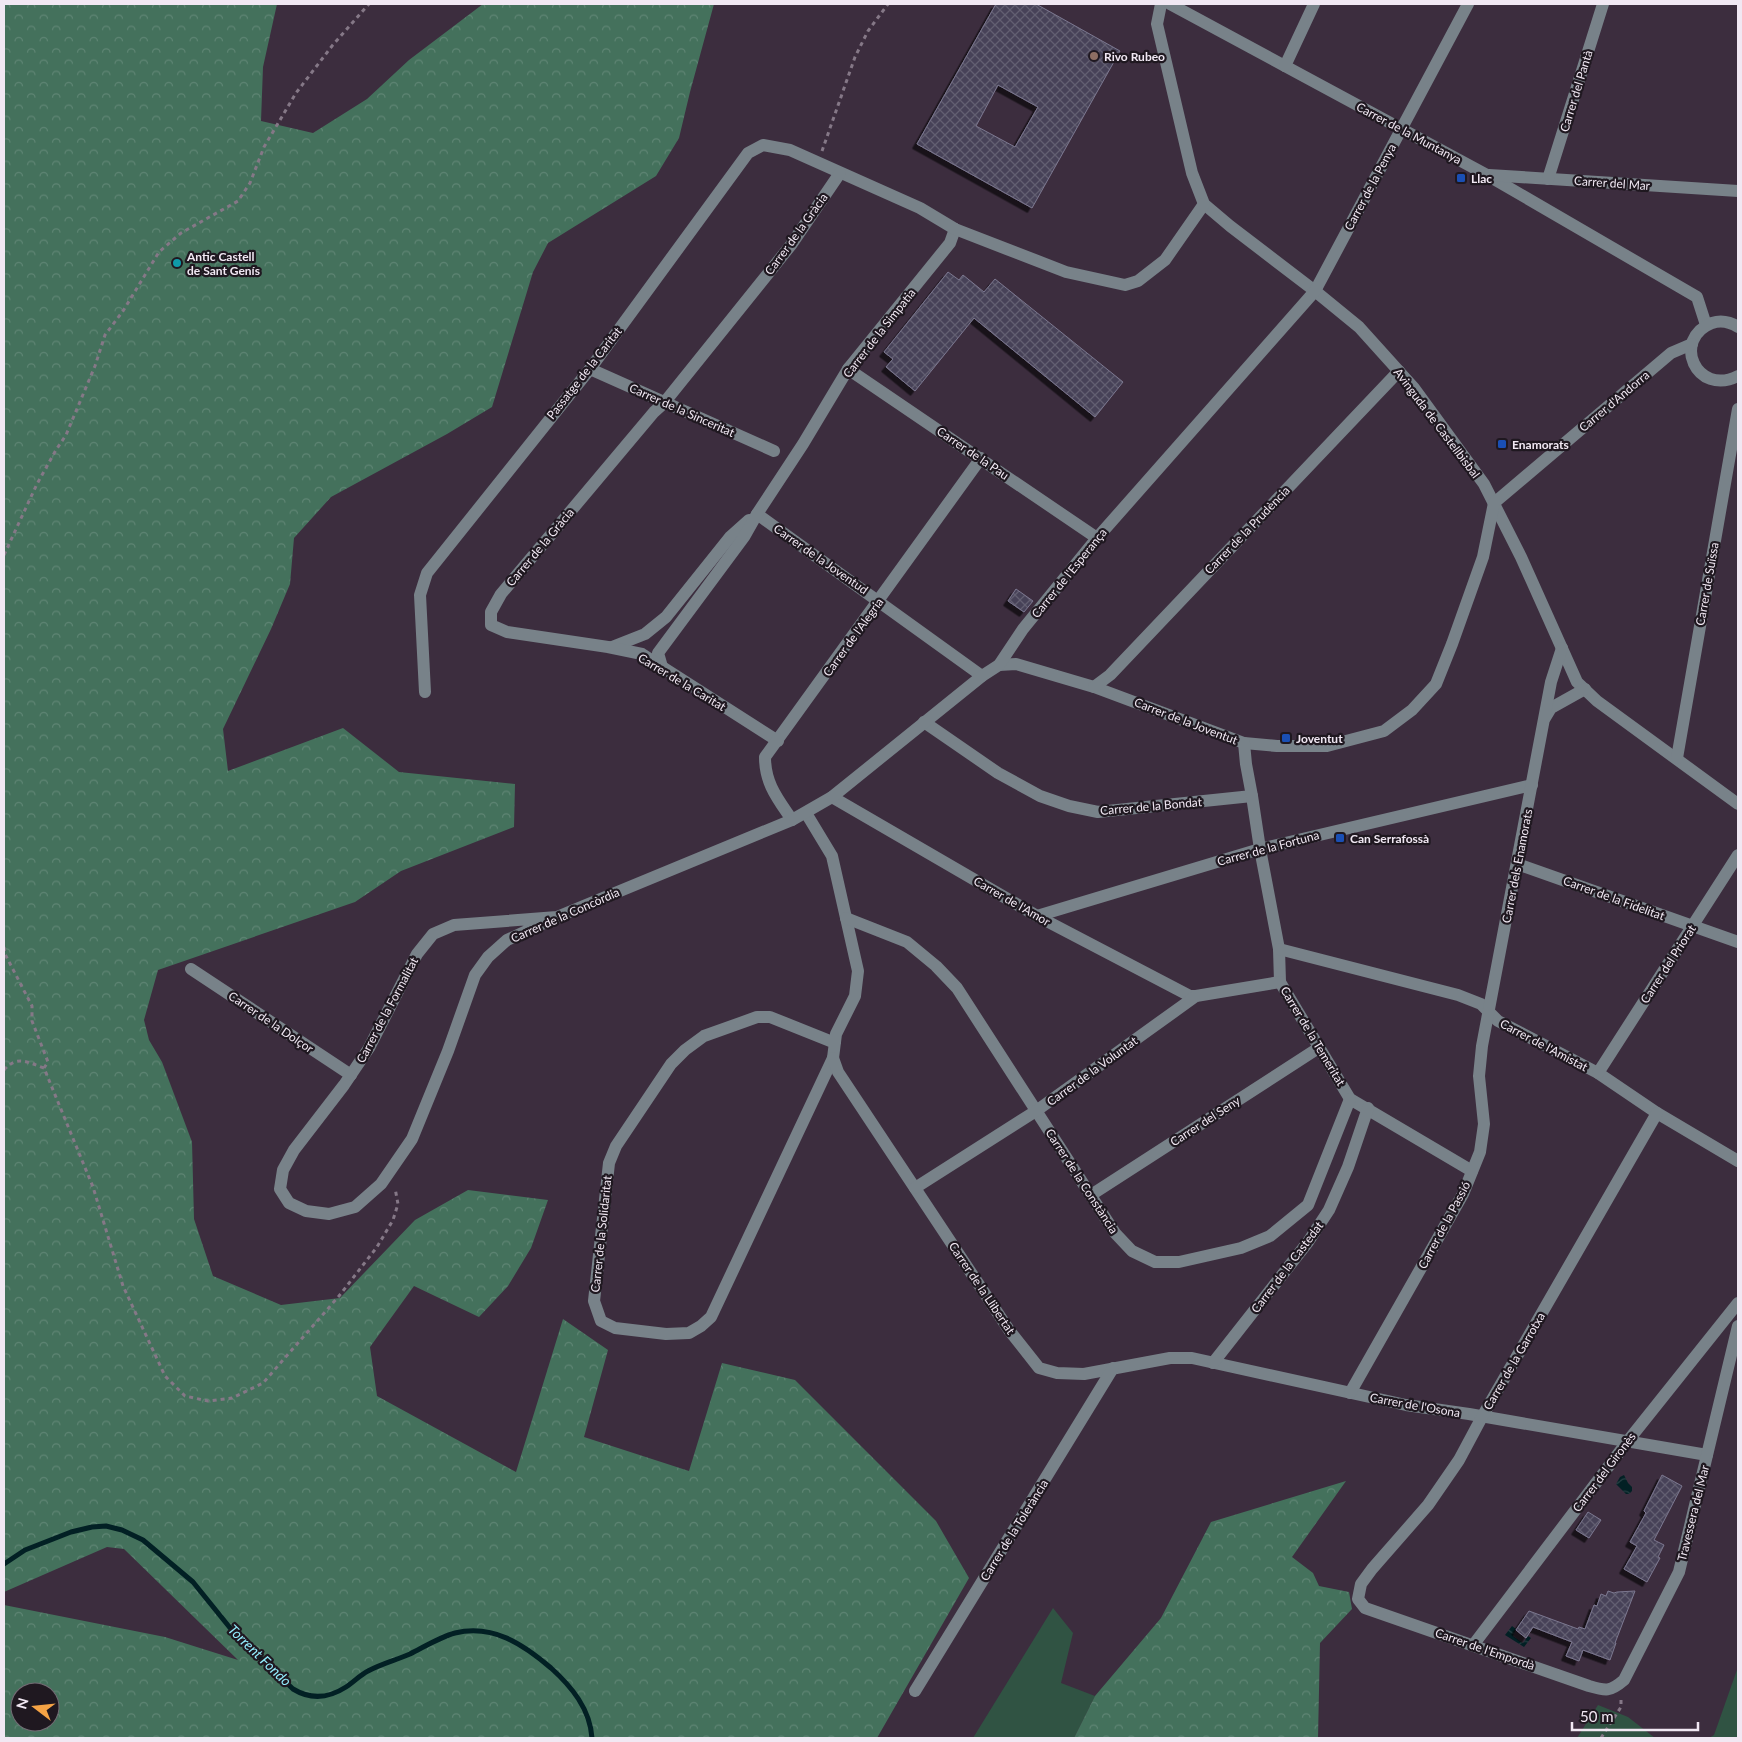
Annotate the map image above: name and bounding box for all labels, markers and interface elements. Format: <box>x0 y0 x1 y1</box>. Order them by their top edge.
street label: Carrer del Pantà <box>1556 48 1596 134</box>
place label: Rivo Rubeo <box>1104 49 1165 64</box>
marker: Rivo Rubeo <box>1088 50 1100 62</box>
street label: Carrer de la Muntanya <box>1354 99 1464 167</box>
street label: Carrer de la Penya <box>1341 141 1399 233</box>
place label: Llac <box>1471 171 1492 186</box>
marker: Llac <box>1455 172 1467 184</box>
street label: Carrer del Mar <box>1573 173 1651 193</box>
street label: Carrer de la Gràcia <box>761 190 831 278</box>
place label: Antic Castell de Sant Genís <box>186 249 260 278</box>
marker: Antic Castell de Sant Genís <box>171 257 183 269</box>
street label: Carrer de la Simpatia <box>839 285 919 381</box>
street label: Passatge de la Caritat <box>543 323 625 422</box>
street label: Avinguda de Castellbisbal <box>1391 365 1483 481</box>
street label: Carrer d'Andorra <box>1576 367 1652 435</box>
street label: Carrer de la Sinceritat <box>627 380 738 440</box>
street label: Carrer de la Pau <box>934 423 1012 483</box>
place label: Enamorats <box>1512 437 1569 452</box>
marker: Enamorats <box>1496 438 1508 450</box>
street label: Carrer de la Prudència <box>1201 483 1293 577</box>
street label: Carrer de la Gràcia <box>503 505 577 589</box>
street label: Carrer de la Joventud <box>771 521 871 597</box>
street label: Carrer de l'Esperança <box>1028 525 1110 621</box>
street label: Carrer de Suïssa <box>1692 541 1722 627</box>
street label: Carrer de l'Alegria <box>819 595 887 679</box>
street label: Carrer de la Caritat <box>635 650 729 714</box>
street label: Carrer de la Joventut <box>1132 694 1240 748</box>
place label: Joventut <box>1296 731 1343 746</box>
marker: Joventut <box>1280 732 1292 744</box>
street label: Carrer de la Bondat <box>1100 794 1203 818</box>
street label: Carrer dels Enamorats <box>1499 808 1535 924</box>
street label: Carrer de la Fortuna <box>1215 827 1321 869</box>
place label: Can Serrafossà <box>1350 831 1429 846</box>
marker: Can Serrafossà <box>1334 832 1346 844</box>
street label: Carrer de l'Amor <box>971 873 1053 929</box>
street label: Carrer de la Fidelitat <box>1561 873 1667 924</box>
street label: Carrer de la Concòrdia <box>508 884 622 946</box>
street label: Carrer del Priorat <box>1637 921 1699 1006</box>
street label: Carrer de la Formalitat <box>353 954 422 1065</box>
street label: Carrer de la Temeritat <box>1277 983 1349 1089</box>
street label: Carrer de la Dolçor <box>226 988 317 1056</box>
street label: Carrer de l'Amistat <box>1498 1016 1591 1075</box>
street label: Carrer de la Voluntat <box>1044 1033 1141 1109</box>
street label: Carrer del Seny <box>1167 1092 1244 1149</box>
street label: Carrer de la Constància <box>1042 1126 1122 1236</box>
street label: Carrer de la Solidaritat <box>587 1174 615 1293</box>
street label: Carrer de la Passió <box>1415 1178 1473 1271</box>
street label: Carrer de la Castedat <box>1248 1218 1327 1316</box>
street label: Carrer de la Llibertat <box>946 1239 1019 1337</box>
street label: Carrer de la Garrotxa <box>1480 1310 1548 1412</box>
street label: Carrer de l'Osona <box>1369 1390 1461 1420</box>
street label: Carrer del Gironès <box>1569 1429 1639 1515</box>
street label: Travessera del Mar <box>1674 1463 1712 1563</box>
street label: Carrer de la Tolerància <box>977 1476 1051 1583</box>
water label: Torrent Fondo <box>225 1621 295 1689</box>
street label: Carrer de l'Empordà <box>1433 1625 1537 1673</box>
north arrow <box>10 1682 60 1732</box>
text: N <box>12 1696 32 1711</box>
scale bar <box>1572 1700 1698 1732</box>
text: 50 m <box>1580 1707 1614 1725</box>

